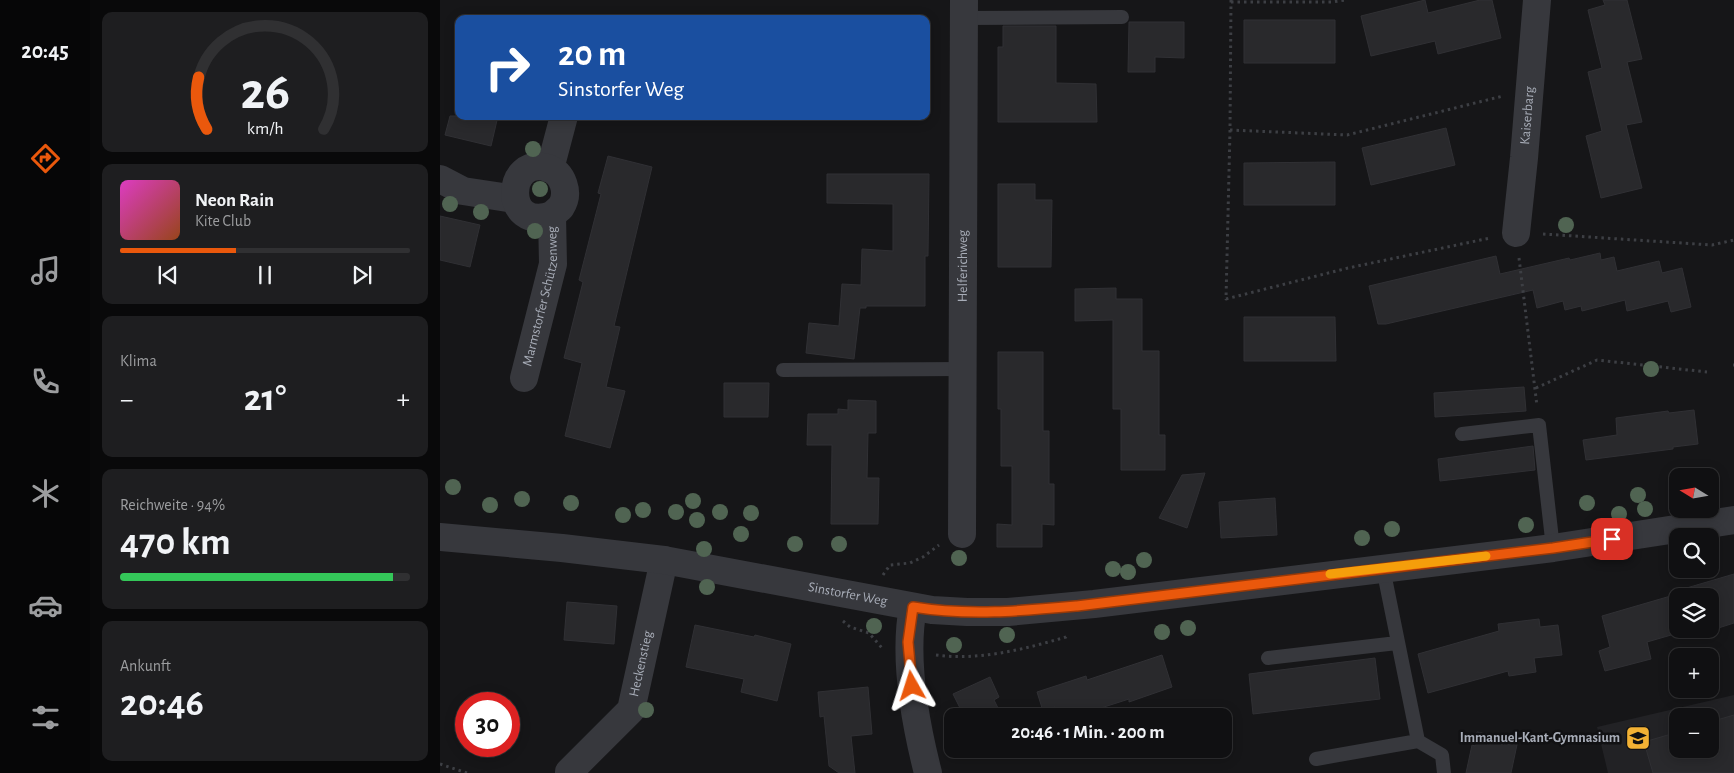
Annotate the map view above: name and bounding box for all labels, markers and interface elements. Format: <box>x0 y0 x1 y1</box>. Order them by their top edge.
icon: right <box>475 35 540 100</box>
text: 20 m <box>558 37 626 72</box>
text: 20:45 <box>21 40 69 62</box>
text: 26 <box>240 66 290 118</box>
text: Sinstorfer Weg <box>558 78 684 100</box>
street label: Kaiserbarg <box>1518 86 1537 145</box>
text: km/h <box>247 120 283 138</box>
icon: directions <box>28 141 63 176</box>
text: Neon Rain <box>195 191 274 210</box>
text: Kite Club <box>195 213 251 229</box>
street label: Marmstorfer Schützenweg <box>520 226 560 368</box>
street label: Helferichweg <box>956 230 970 302</box>
icon: music <box>28 253 63 288</box>
icon: previous <box>154 261 182 289</box>
icon: pause <box>251 261 279 289</box>
icon: next <box>348 261 376 289</box>
text: Klima <box>120 353 157 369</box>
icon: phone <box>28 364 63 399</box>
text: 21° <box>244 380 286 418</box>
text: − <box>120 386 133 414</box>
text: + <box>397 386 410 414</box>
north arrow <box>1669 468 1719 518</box>
map controls <box>1669 468 1719 758</box>
icon: climate <box>28 476 63 511</box>
text: Reichweite · 94% <box>120 497 225 513</box>
pin <box>1591 518 1633 560</box>
text: 470 km <box>120 524 231 562</box>
icon: arrive <box>1598 525 1626 553</box>
button: search <box>1669 528 1719 578</box>
street label: Sinstorfer Weg <box>807 580 889 609</box>
icon: car <box>28 588 63 623</box>
button: layers <box>1669 588 1719 638</box>
street label: Heckenstieg <box>627 629 655 698</box>
button: + <box>1669 648 1719 698</box>
text: Ankunft <box>120 658 171 674</box>
position arrow <box>885 659 937 711</box>
text: 20:46 <box>120 685 204 723</box>
speed limit sign: 30 <box>455 692 520 757</box>
icon: filters <box>28 700 63 735</box>
button: − <box>1669 708 1719 758</box>
text: 20:46 · 1 Min. · 200 m <box>1011 723 1165 742</box>
school or university icon: Immanuel-Kant-Gymnasium <box>1625 725 1651 751</box>
place label: Immanuel-Kant-Gymnasium <box>1460 731 1620 745</box>

